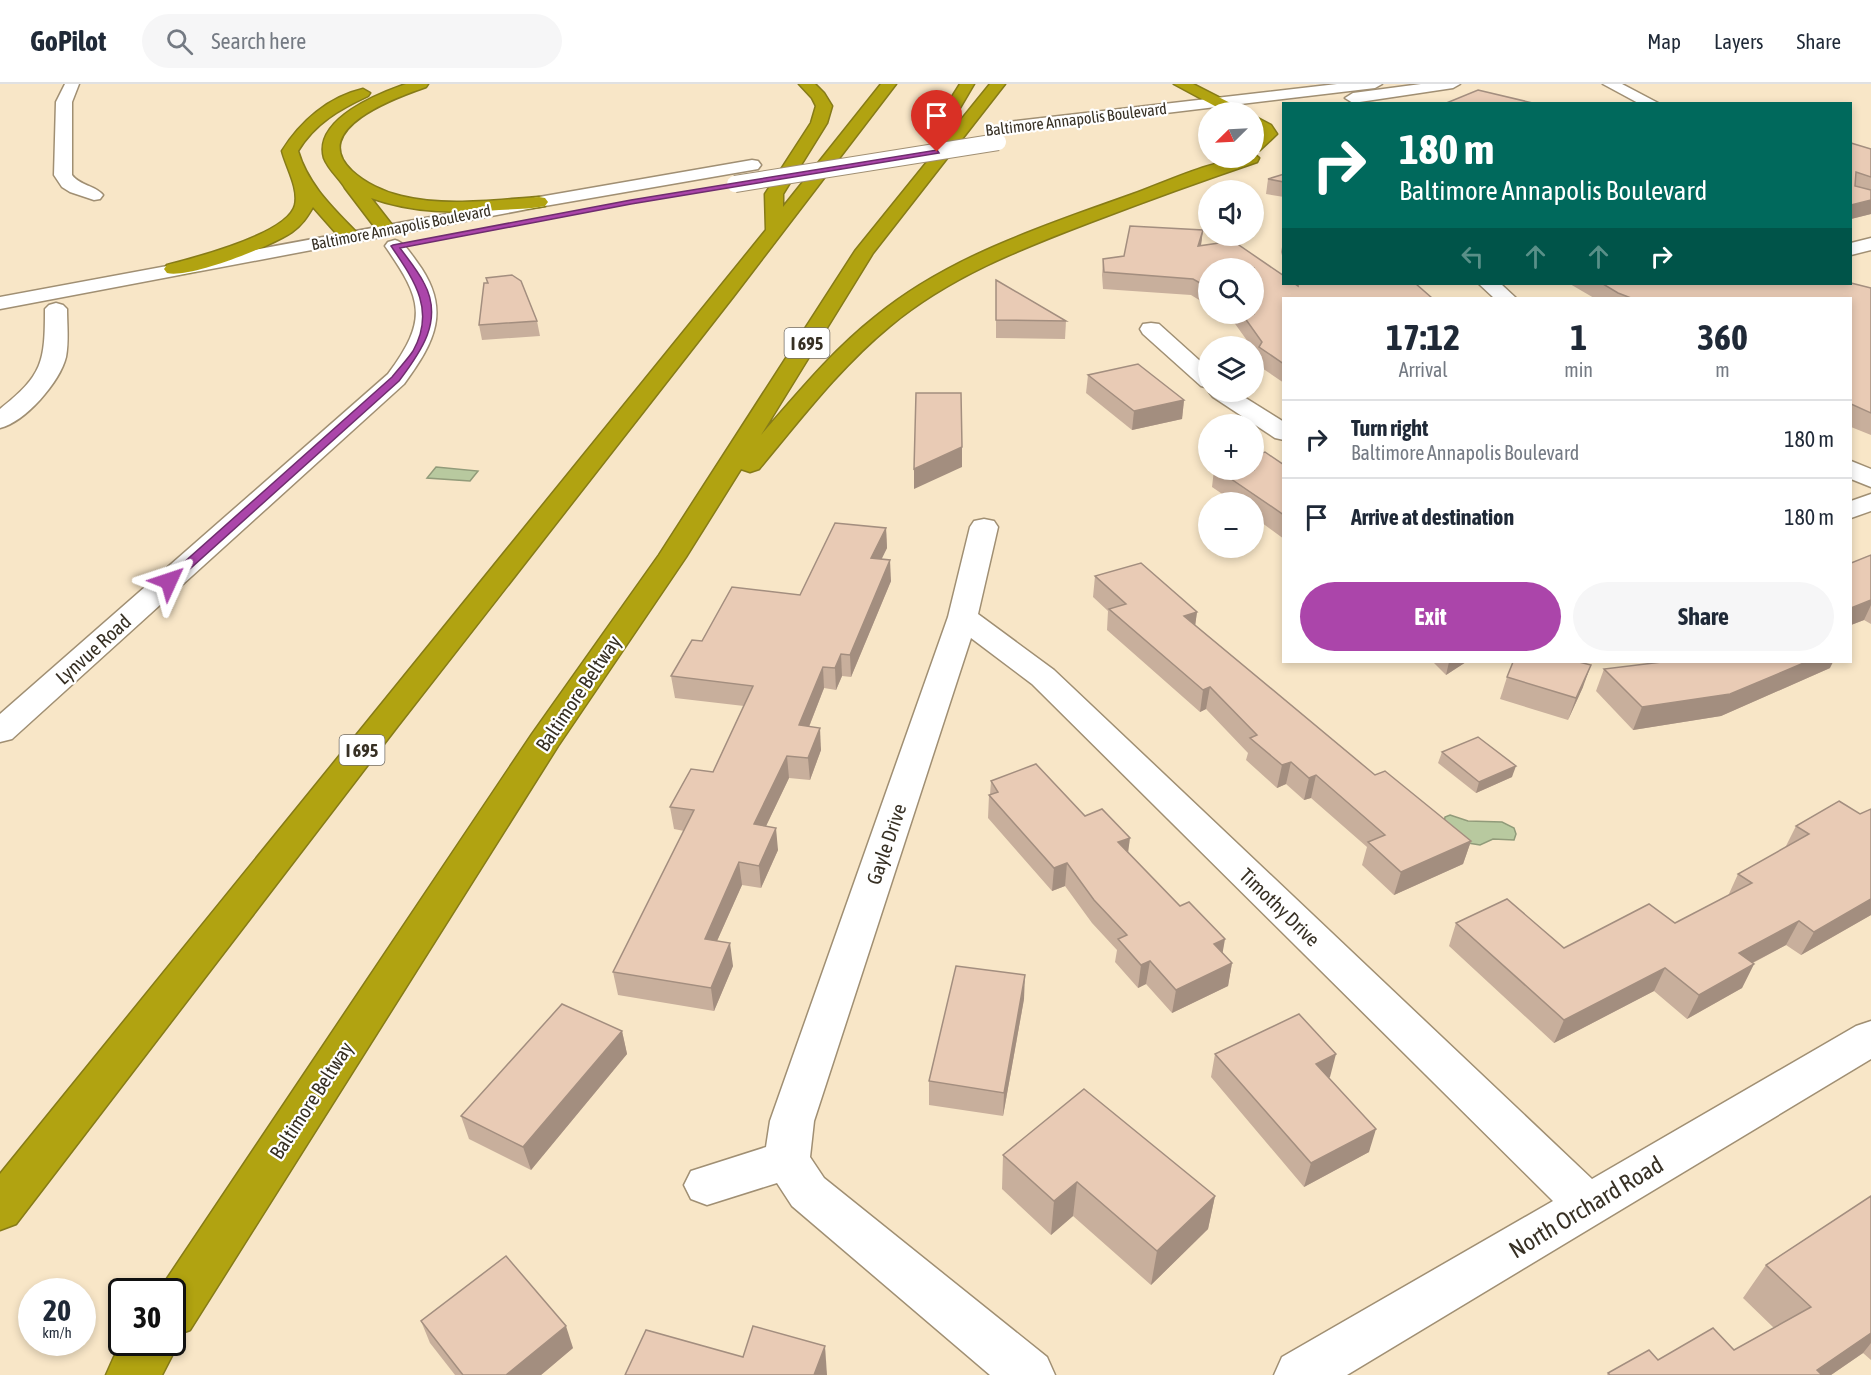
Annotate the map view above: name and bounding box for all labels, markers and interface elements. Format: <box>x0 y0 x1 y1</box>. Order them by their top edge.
search box <box>142 14 562 68</box>
text: GoPilot <box>30 25 106 57</box>
icon: search <box>163 25 196 58</box>
text: Search here <box>211 28 306 54</box>
text: Map <box>1647 29 1681 53</box>
text: Layers <box>1714 29 1764 53</box>
text: Share <box>1797 29 1841 53</box>
pin <box>911 90 962 152</box>
icon: arrive <box>920 99 953 132</box>
street label: Baltimore Annapolis Boulevard <box>984 99 1168 140</box>
north arrow <box>1198 102 1264 168</box>
map controls <box>1198 102 1264 558</box>
text: 180 m <box>1399 125 1494 173</box>
icon: right <box>1300 126 1378 204</box>
text: Baltimore Annapolis Boulevard <box>1399 175 1707 206</box>
button: sound <box>1198 180 1264 246</box>
street label: Baltimore Annapolis Boulevard <box>310 201 493 254</box>
icon: left <box>1456 240 1489 273</box>
icon: ahead <box>1519 240 1552 273</box>
icon: ahead <box>1582 240 1615 273</box>
icon: right <box>1645 240 1678 273</box>
button: search <box>1198 258 1264 324</box>
text: 17:12 <box>1386 316 1460 358</box>
text: 1 <box>1570 316 1587 358</box>
text: 360 <box>1697 316 1748 358</box>
road number: I 695 <box>784 328 830 358</box>
button: layers <box>1198 336 1264 402</box>
text: Arrival <box>1399 358 1448 381</box>
text: min <box>1564 358 1593 381</box>
text: m <box>1715 358 1730 381</box>
button: + <box>1198 414 1264 480</box>
text: Turn right <box>1351 415 1428 441</box>
icon: right <box>1300 423 1333 456</box>
text: 180 m <box>1784 426 1834 452</box>
text: Baltimore Annapolis Boulevard <box>1351 441 1579 464</box>
button: − <box>1198 492 1264 558</box>
icon: arrive <box>1300 501 1333 534</box>
text: Arrive at destination <box>1351 504 1514 530</box>
text: 180 m <box>1784 504 1834 530</box>
position arrow <box>137 549 201 613</box>
button: Exit <box>1300 582 1561 651</box>
button: Share <box>1573 582 1834 651</box>
street label: Lynvue Road <box>51 609 135 689</box>
street label: Baltimore Beltway <box>531 631 625 755</box>
road number: I 695 <box>340 735 385 765</box>
street label: Gayle Drive <box>861 801 911 887</box>
street label: Timothy Drive <box>1235 863 1325 951</box>
street label: Baltimore Beltway <box>265 1037 357 1163</box>
street label: North Orchard Road <box>1504 1150 1668 1264</box>
speed limit sign: 30 <box>108 1278 186 1356</box>
text: 20 <box>43 1293 71 1327</box>
text: km/h <box>42 1324 72 1341</box>

